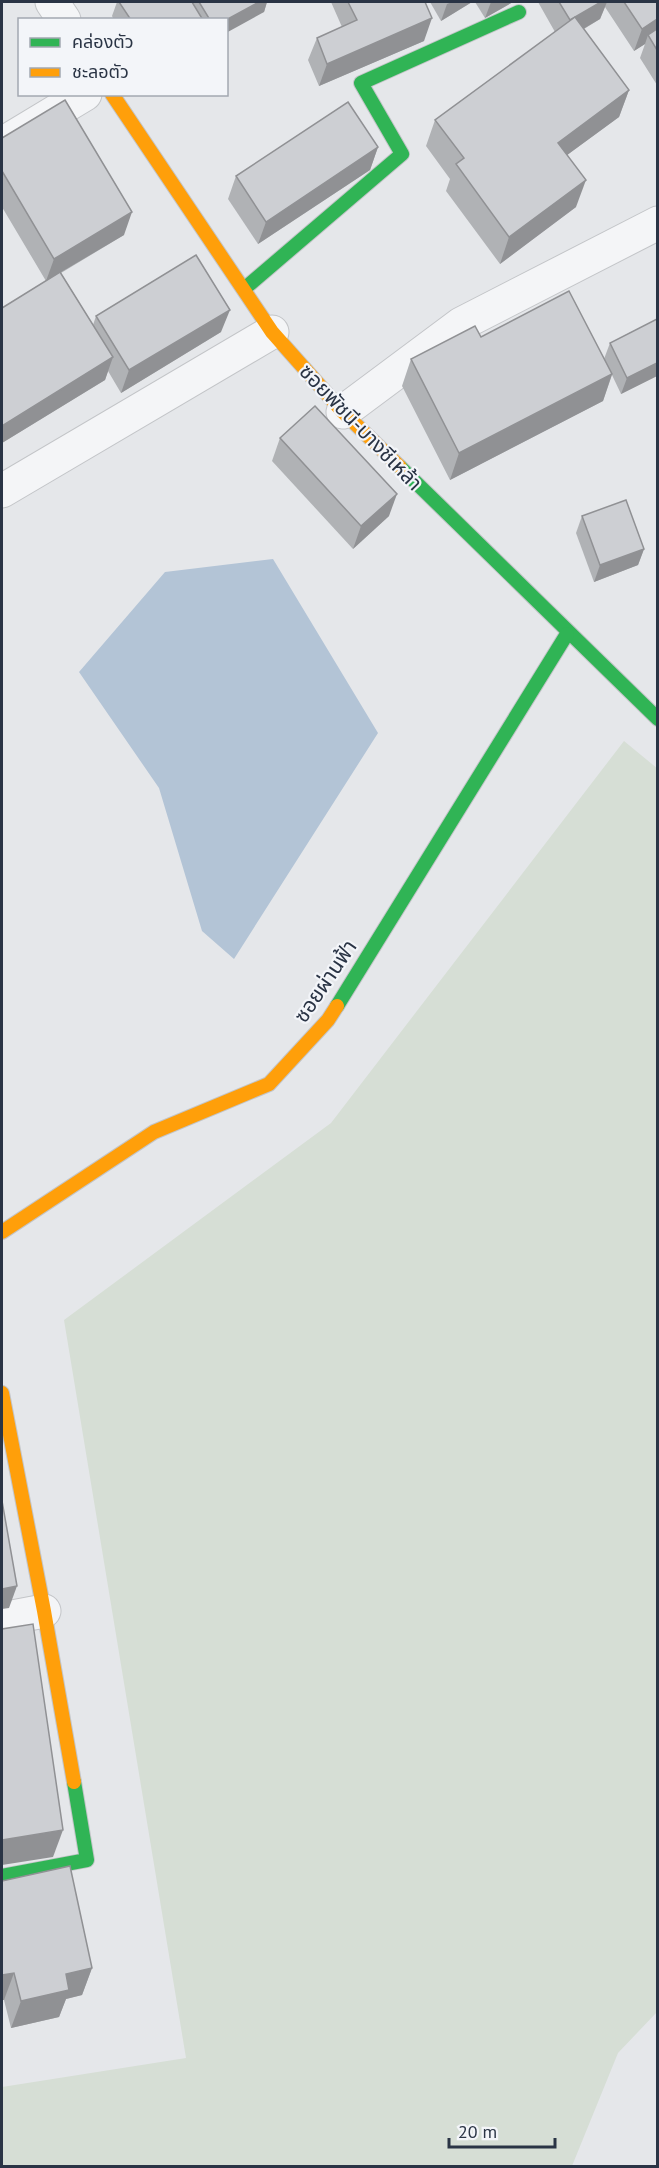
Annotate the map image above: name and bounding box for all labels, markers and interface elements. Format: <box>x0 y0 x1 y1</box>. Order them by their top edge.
legend <box>18 18 228 96</box>
text: คล่องตัว <box>72 30 134 53</box>
text: ชะลอตัว <box>72 60 129 83</box>
street label: ซอยพัชนี-บางชีเหล้า <box>294 358 428 496</box>
street label: ซอยผ่านฟ้า <box>288 934 362 1028</box>
scale bar <box>449 2111 556 2149</box>
text: 20 m <box>458 2120 497 2143</box>

